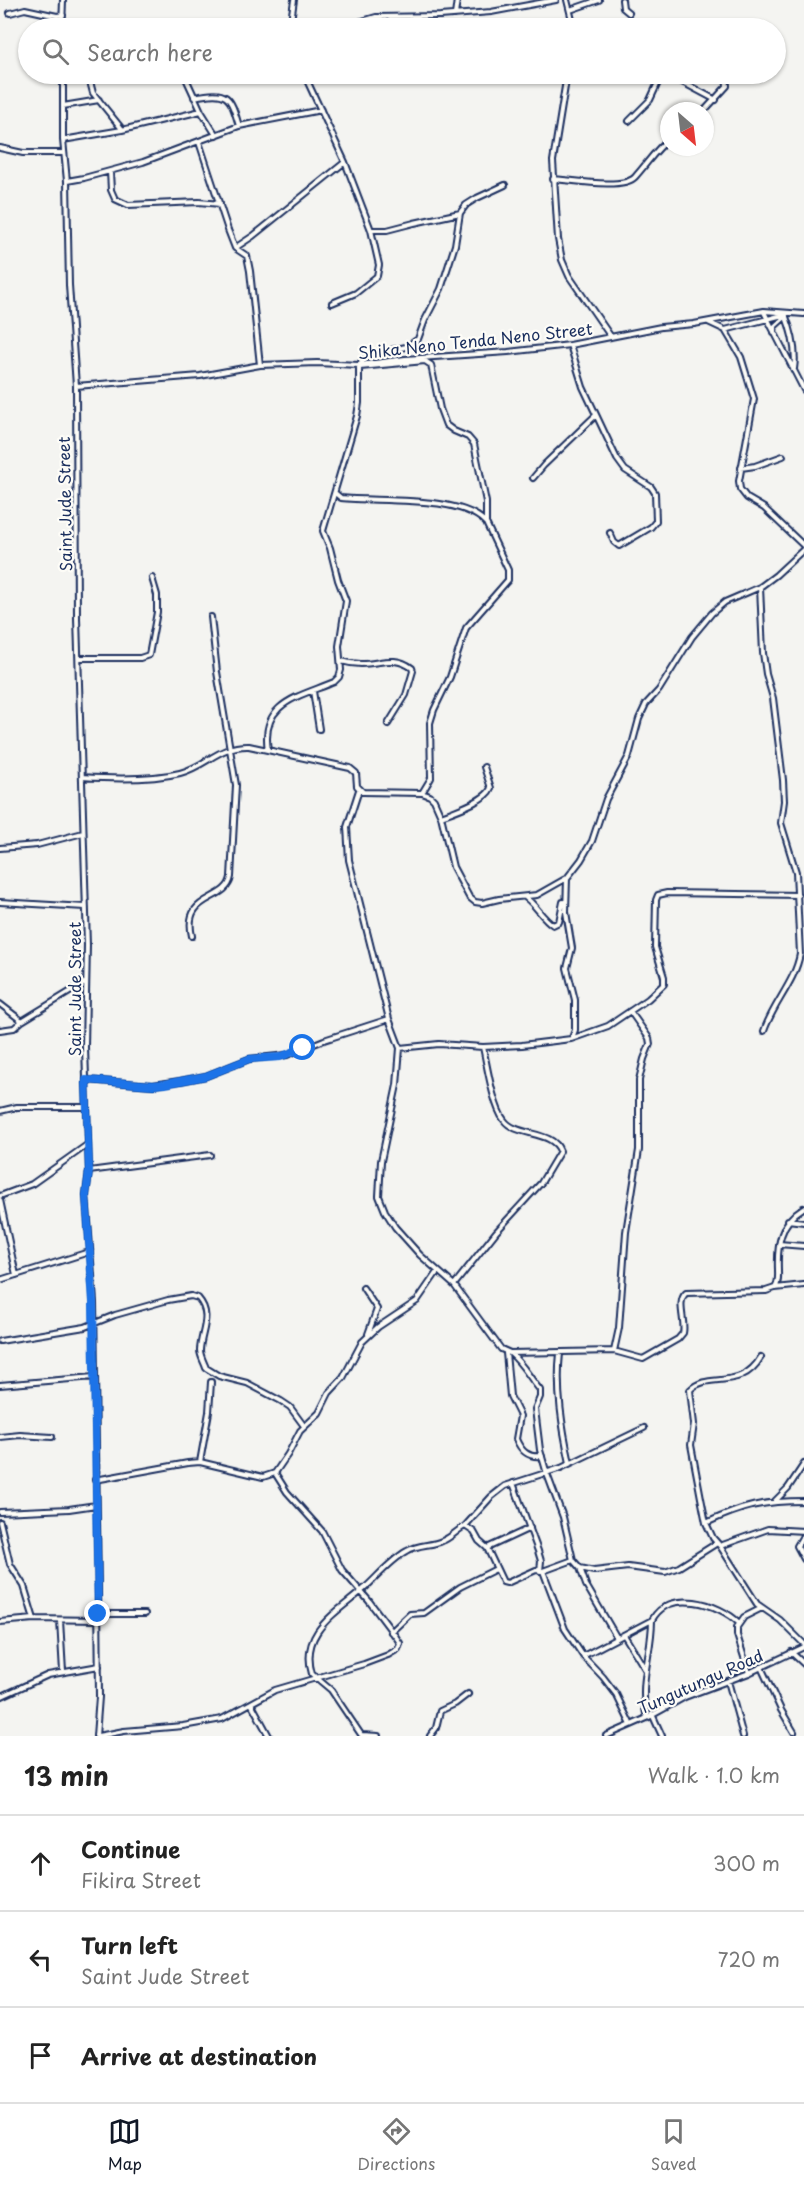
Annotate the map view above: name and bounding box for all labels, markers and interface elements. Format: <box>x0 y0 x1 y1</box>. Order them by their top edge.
search box <box>18 18 786 84</box>
icon: search <box>39 35 72 68</box>
text: Search here <box>87 35 213 68</box>
north arrow <box>660 102 714 156</box>
street label: Shika Neno Tenda Neno Street <box>356 316 594 364</box>
street label: Saint Jude Street <box>51 436 77 572</box>
street label: Saint Jude Street <box>62 921 86 1056</box>
route start <box>289 1034 315 1060</box>
route end <box>84 1600 110 1626</box>
street label: Tungutungu Road <box>633 1643 767 1719</box>
text: 13 min <box>24 1756 109 1795</box>
text: Walk · 1.0 km <box>648 1760 780 1790</box>
text: Continue <box>81 1832 180 1865</box>
icon: ahead <box>24 1847 57 1880</box>
text: 300 m <box>713 1848 780 1878</box>
text: Fikira Street <box>81 1865 201 1895</box>
text: Turn left <box>81 1928 178 1961</box>
icon: left <box>24 1943 57 1976</box>
text: 720 m <box>718 1944 780 1974</box>
text: Saint Jude Street <box>81 1961 249 1991</box>
icon: arrive <box>24 2039 57 2072</box>
text: Arrive at destination <box>81 2039 317 2072</box>
tab: Map <box>108 2115 142 2175</box>
tab: Directions <box>357 2115 435 2175</box>
tab: Saved <box>651 2115 696 2175</box>

